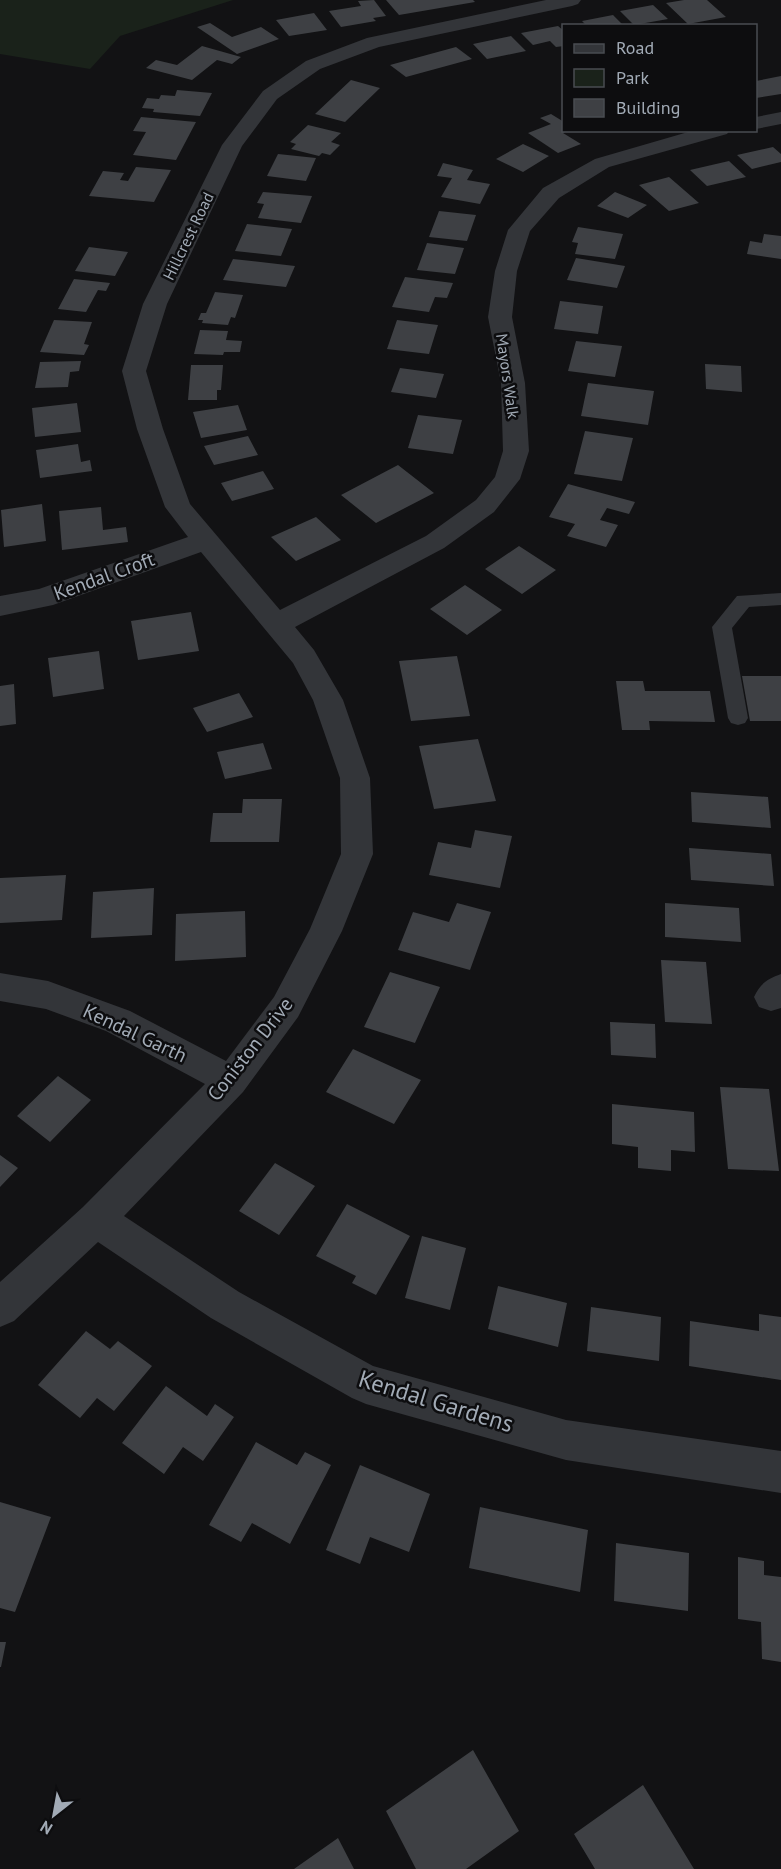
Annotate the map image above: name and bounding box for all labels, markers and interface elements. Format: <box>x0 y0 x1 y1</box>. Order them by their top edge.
legend <box>562 24 757 132</box>
text: Road <box>616 36 654 59</box>
text: Park <box>616 66 649 89</box>
text: Building <box>616 96 680 119</box>
street label: Hillcrest Road <box>158 189 218 283</box>
street label: Mayors Walk <box>492 332 524 420</box>
street label: Kendal Croft <box>50 546 158 606</box>
street label: Coniston Drive <box>201 992 299 1106</box>
street label: Kendal Garth <box>79 998 191 1068</box>
street label: Kendal Gardens <box>355 1363 517 1439</box>
north arrow <box>24 1785 84 1845</box>
text: N <box>37 1817 56 1839</box>

